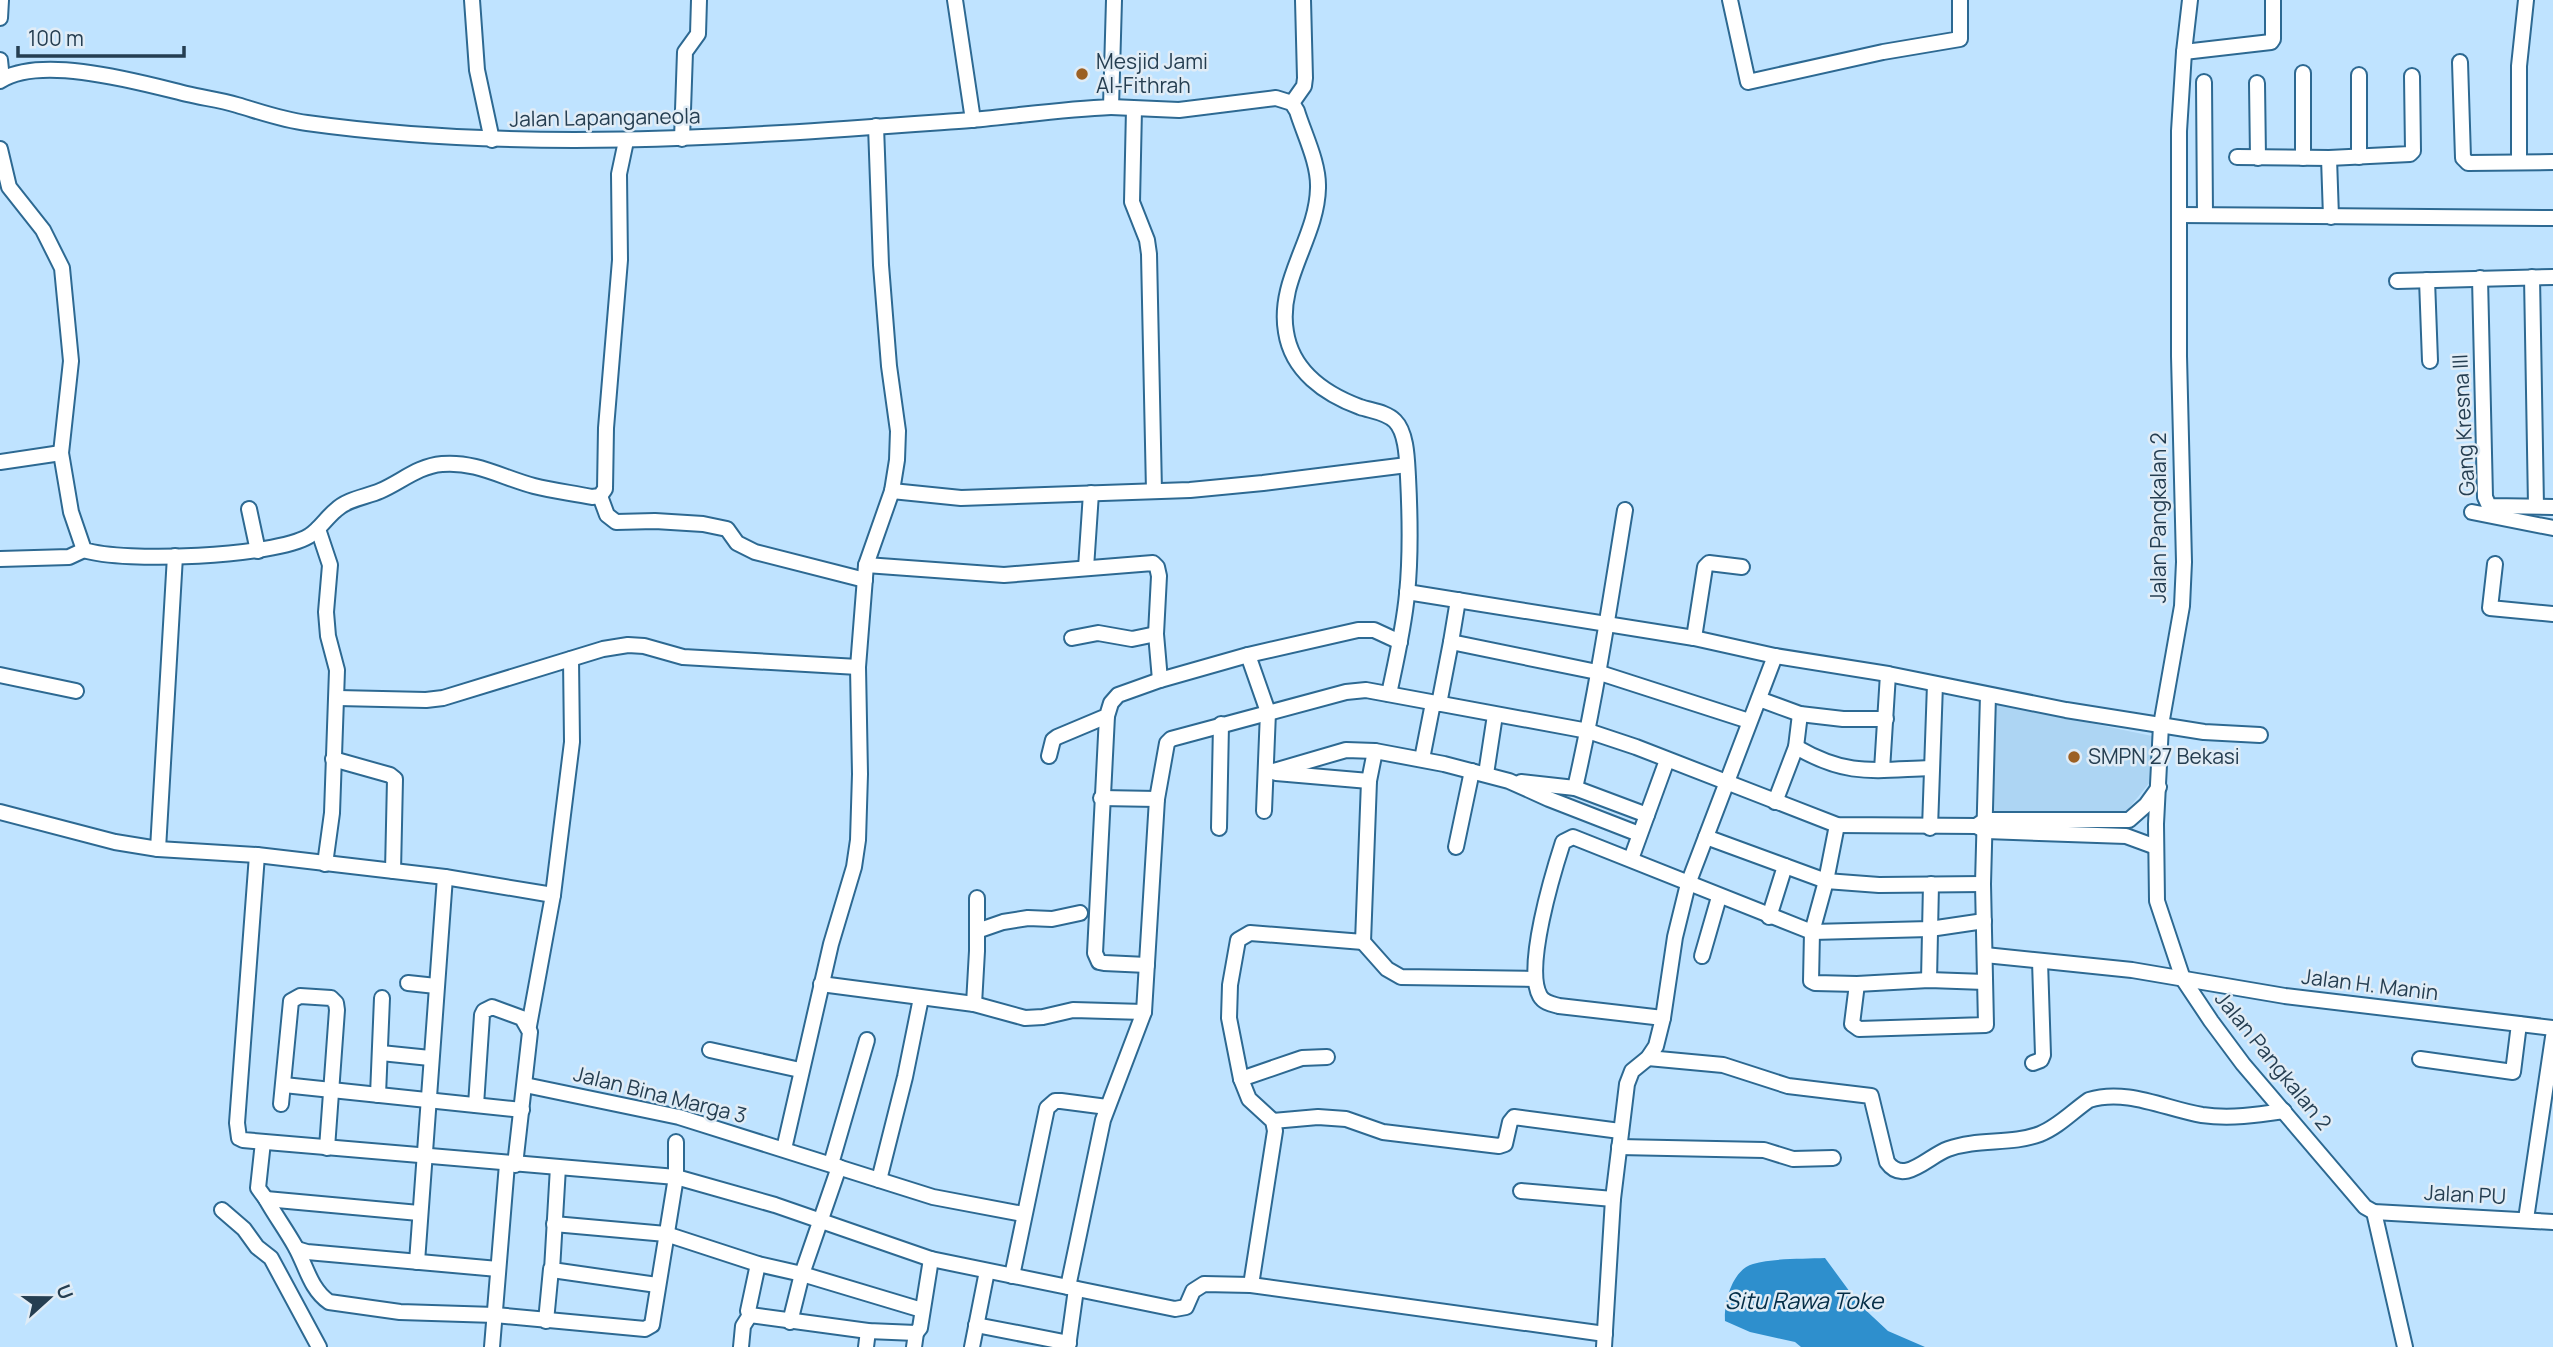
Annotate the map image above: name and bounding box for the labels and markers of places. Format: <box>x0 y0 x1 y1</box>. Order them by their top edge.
place label: Mesjid Jami Al-Fithrah <box>1096 47 1208 99</box>
marker: Mesjid Jami Al-Fithrah <box>1074 66 1090 82</box>
place label: SMPN 27 Bekasi <box>2088 742 2240 770</box>
marker: SMPN 27 Bekasi <box>2066 749 2082 765</box>

